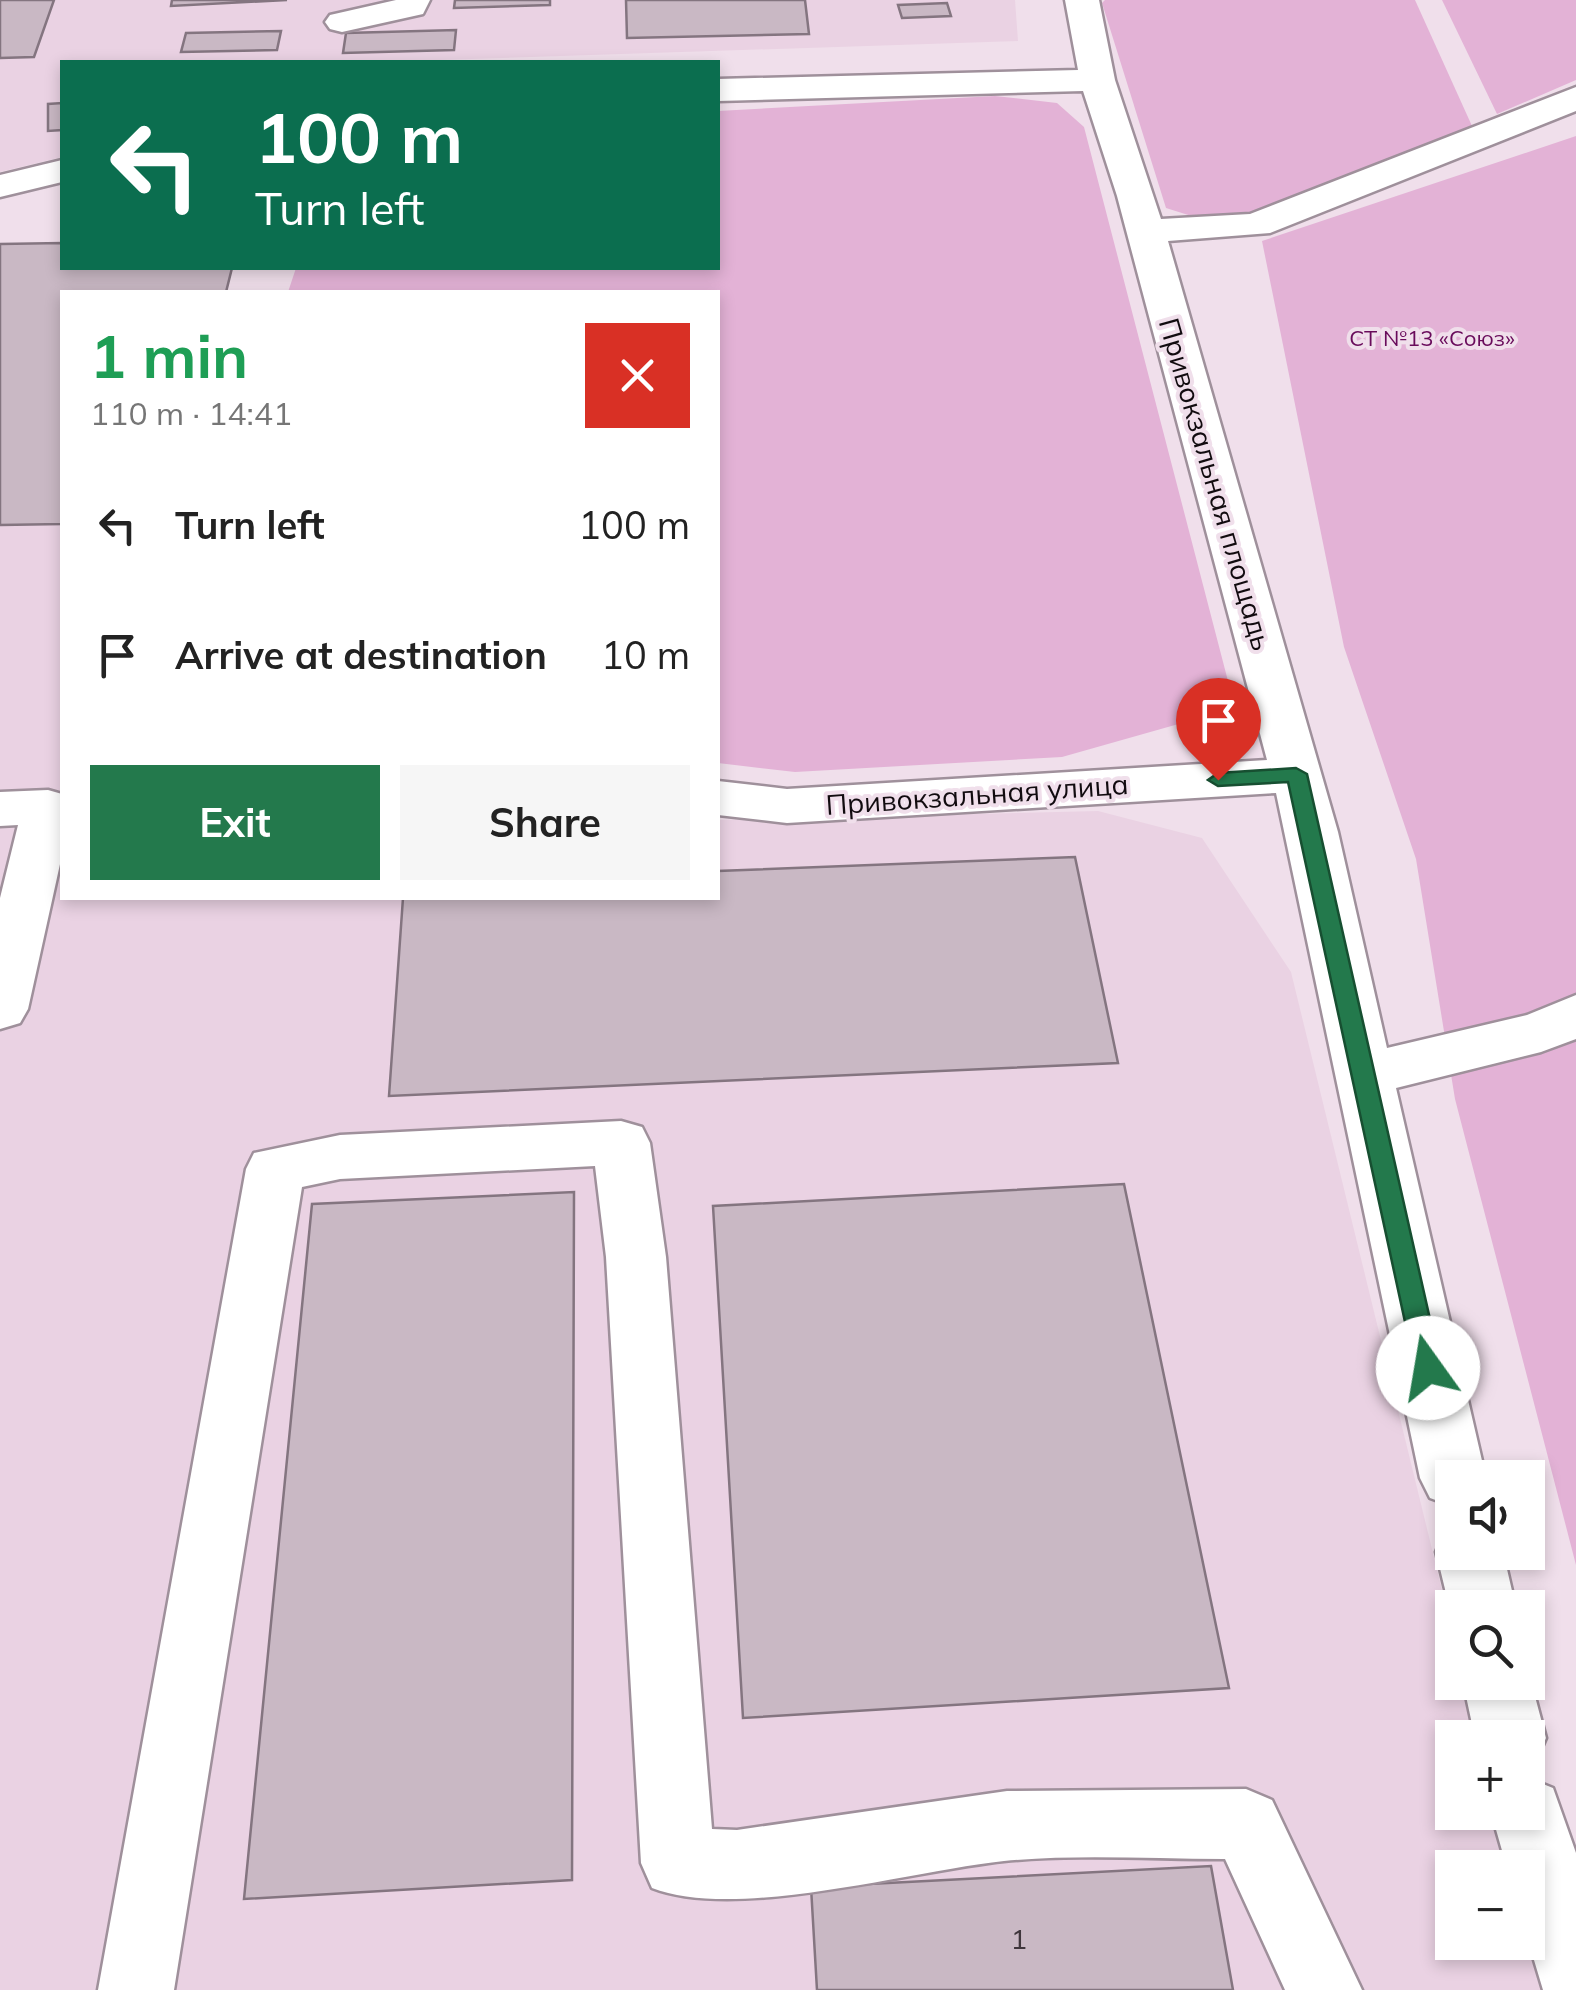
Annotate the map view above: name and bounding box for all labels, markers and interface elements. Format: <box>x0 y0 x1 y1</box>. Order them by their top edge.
text: 100 m <box>255 93 463 181</box>
icon: left <box>90 100 220 230</box>
text: Turn left <box>255 180 424 236</box>
street label: Привокзальная площадь <box>1152 314 1280 654</box>
text: 1 min <box>90 318 248 393</box>
button: close <box>585 323 690 428</box>
park label: СТ №13 «Союз» <box>1349 324 1515 352</box>
text: 110 m · 14:41 <box>90 393 292 433</box>
icon: left <box>90 498 145 553</box>
text: Turn left <box>175 501 325 549</box>
text: 100 m <box>578 501 690 549</box>
icon: arrive <box>90 628 145 683</box>
text: Arrive at destination <box>175 631 547 679</box>
text: 10 m <box>601 631 690 679</box>
pin <box>1176 678 1261 781</box>
icon: arrive <box>1191 693 1246 748</box>
button: Exit <box>90 765 380 880</box>
button: Share <box>400 765 690 880</box>
street label: Привокзальная улица <box>824 766 1130 822</box>
position arrow <box>1376 1316 1480 1420</box>
map controls <box>1435 1460 1545 1960</box>
button: sound <box>1435 1460 1545 1570</box>
button: search <box>1435 1590 1545 1700</box>
button: + <box>1435 1720 1545 1830</box>
button: − <box>1435 1850 1545 1960</box>
house number: 1 <box>1011 1921 1027 1956</box>

